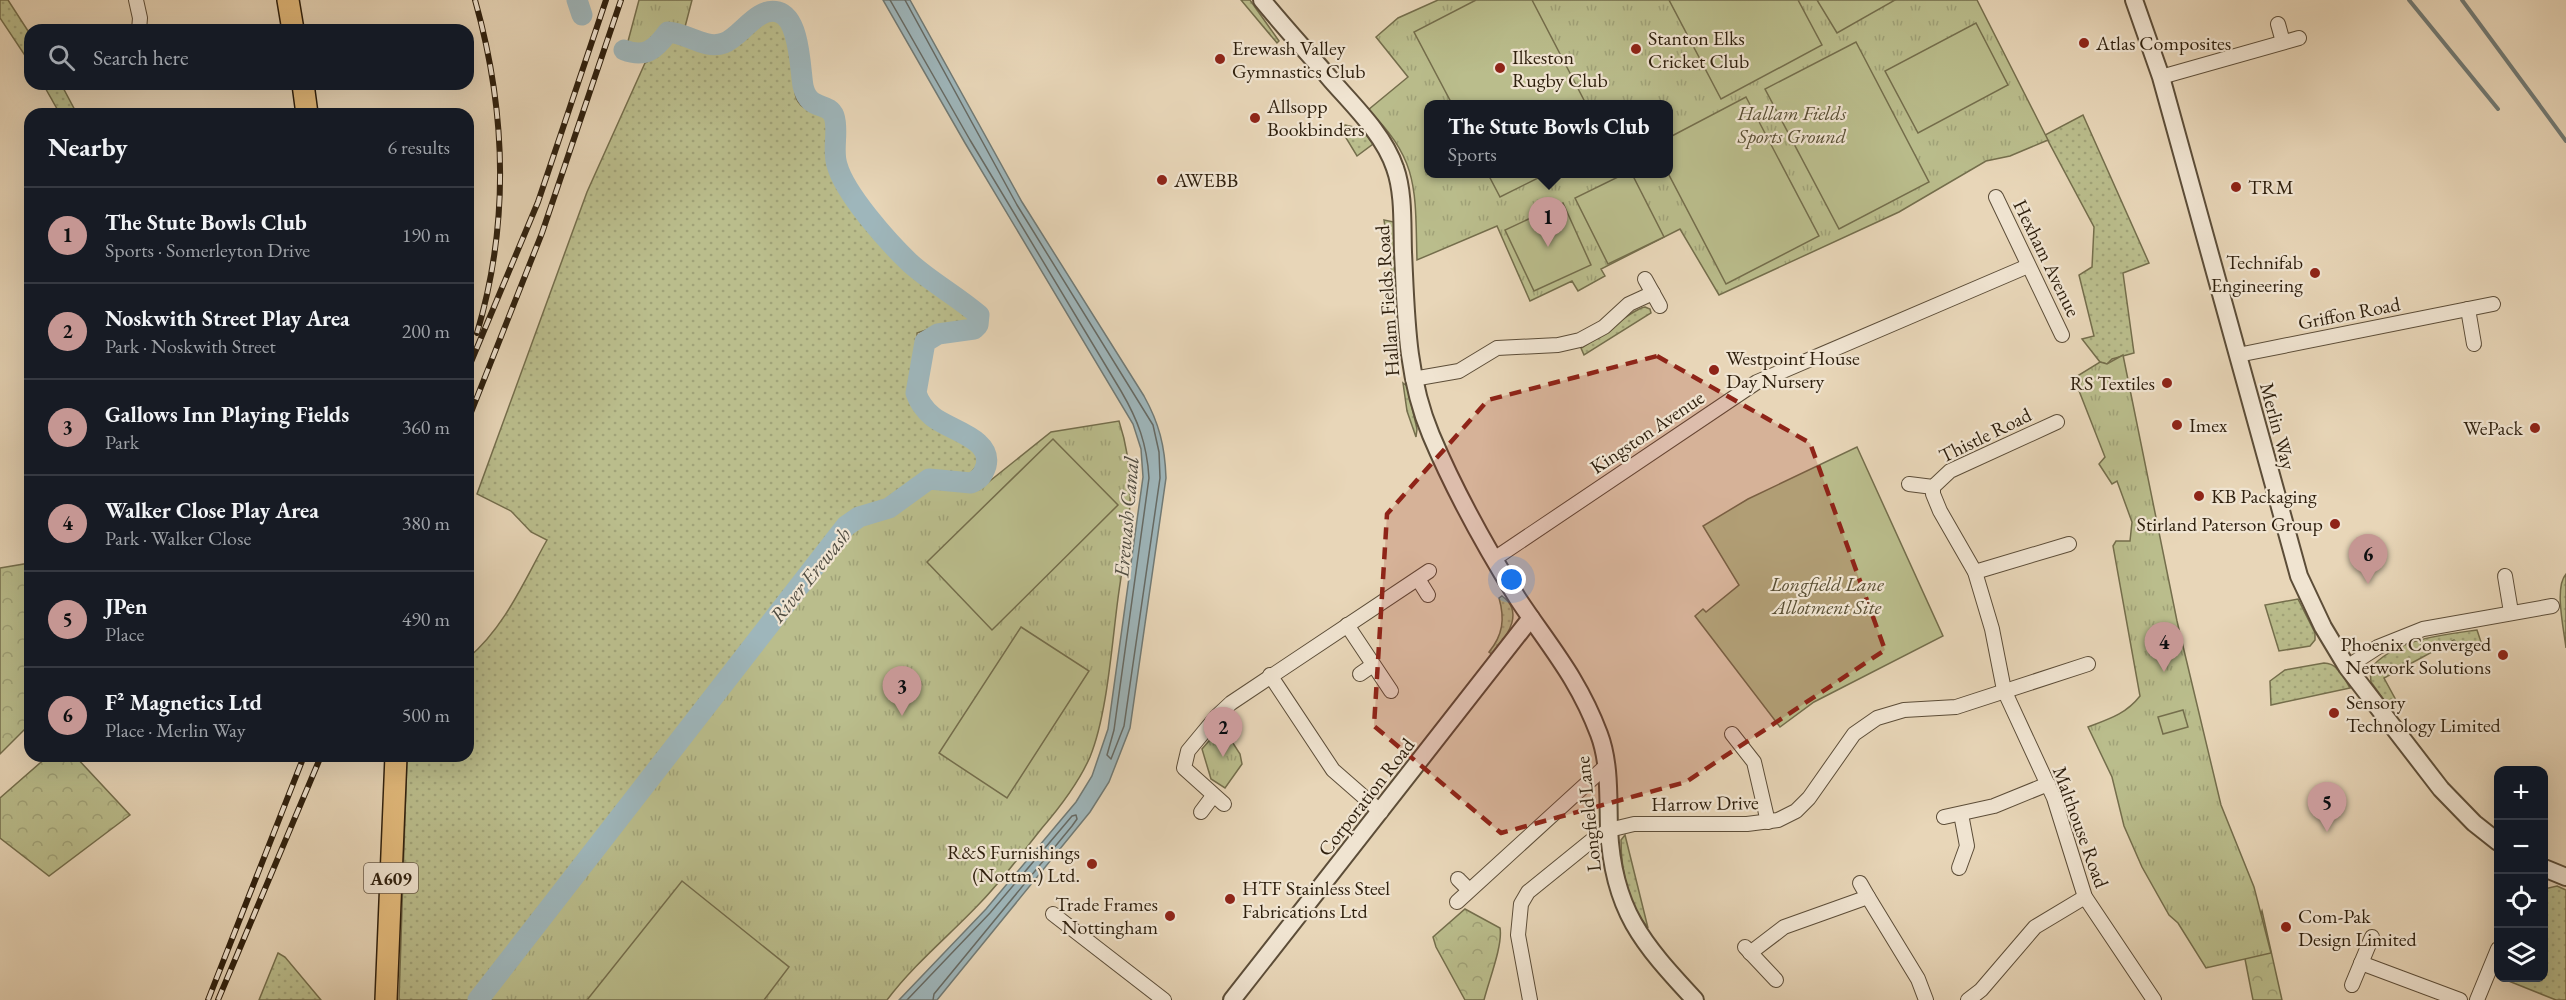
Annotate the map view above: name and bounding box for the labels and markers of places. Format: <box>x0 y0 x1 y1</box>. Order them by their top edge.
place label: Stanton Elks Cricket Club <box>1648 25 1749 74</box>
place label: Atlas Composites <box>2095 30 2231 56</box>
place label: Erewash Valley Gymnastics Club <box>1232 35 1366 84</box>
marker: Atlas Composites <box>2077 36 2091 50</box>
marker: Stanton Elks Cricket Club <box>1629 42 1643 56</box>
place label: Ilkeston Rugby Club <box>1512 44 1608 93</box>
marker: Erewash Valley Gymnastics Club <box>1213 52 1227 66</box>
marker: Ilkeston Rugby Club <box>1493 61 1507 75</box>
place label: Allsopp Bookbinders <box>1266 93 1364 142</box>
marker: Allsopp Bookbinders <box>1248 111 1262 125</box>
place label: AWEBB <box>1173 167 1238 193</box>
marker: AWEBB <box>1155 173 1169 187</box>
place label: TRM <box>2248 174 2294 200</box>
marker: TRM <box>2229 180 2243 194</box>
pin: 1 <box>1528 198 1568 247</box>
place label: Technifab Engineering <box>2211 249 2303 298</box>
marker: Technifab Engineering <box>2308 266 2322 280</box>
place label: Westpoint House Day Nursery <box>1726 345 1860 394</box>
marker: Westpoint House Day Nursery <box>1707 363 1721 377</box>
place label: RS Textiles <box>2070 370 2155 396</box>
marker: RS Textiles <box>2160 376 2174 390</box>
place label: Imex <box>2189 412 2228 438</box>
place label: WePack <box>2463 415 2524 441</box>
marker: Imex <box>2170 418 2184 432</box>
marker: WePack <box>2528 421 2542 435</box>
place label: KB Packaging <box>2211 483 2317 509</box>
marker: KB Packaging <box>2192 489 2206 503</box>
place label: Stirland Paterson Group <box>2137 511 2323 537</box>
marker: Stirland Paterson Group <box>2328 517 2342 531</box>
pin: 6 <box>2348 534 2388 584</box>
pin: 4 <box>2144 622 2184 672</box>
place label: Phoenix Converged Network Solutions <box>2341 631 2492 680</box>
marker: Phoenix Converged Network Solutions <box>2496 648 2510 662</box>
pin: 3 <box>882 666 922 716</box>
place label: Sensory Technology Limited <box>2346 689 2502 738</box>
marker: Sensory Technology Limited <box>2327 706 2341 720</box>
pin: 2 <box>1204 708 1242 757</box>
pin: 5 <box>2308 782 2346 832</box>
place label: R&S Furnishings (Nottm.) Ltd. <box>947 839 1080 888</box>
marker: R&S Furnishings (Nottm.) Ltd. <box>1085 857 1099 871</box>
place label: HTF Stainless Steel Fabrications Ltd <box>1242 875 1390 924</box>
place label: Trade Frames Nottingham <box>1055 891 1158 940</box>
marker: HTF Stainless Steel Fabrications Ltd <box>1223 892 1237 906</box>
place label: Com-Pak Design Limited <box>2298 903 2417 952</box>
marker: Trade Frames Nottingham <box>1163 909 1177 923</box>
marker: Com-Pak Design Limited <box>2279 920 2293 934</box>

